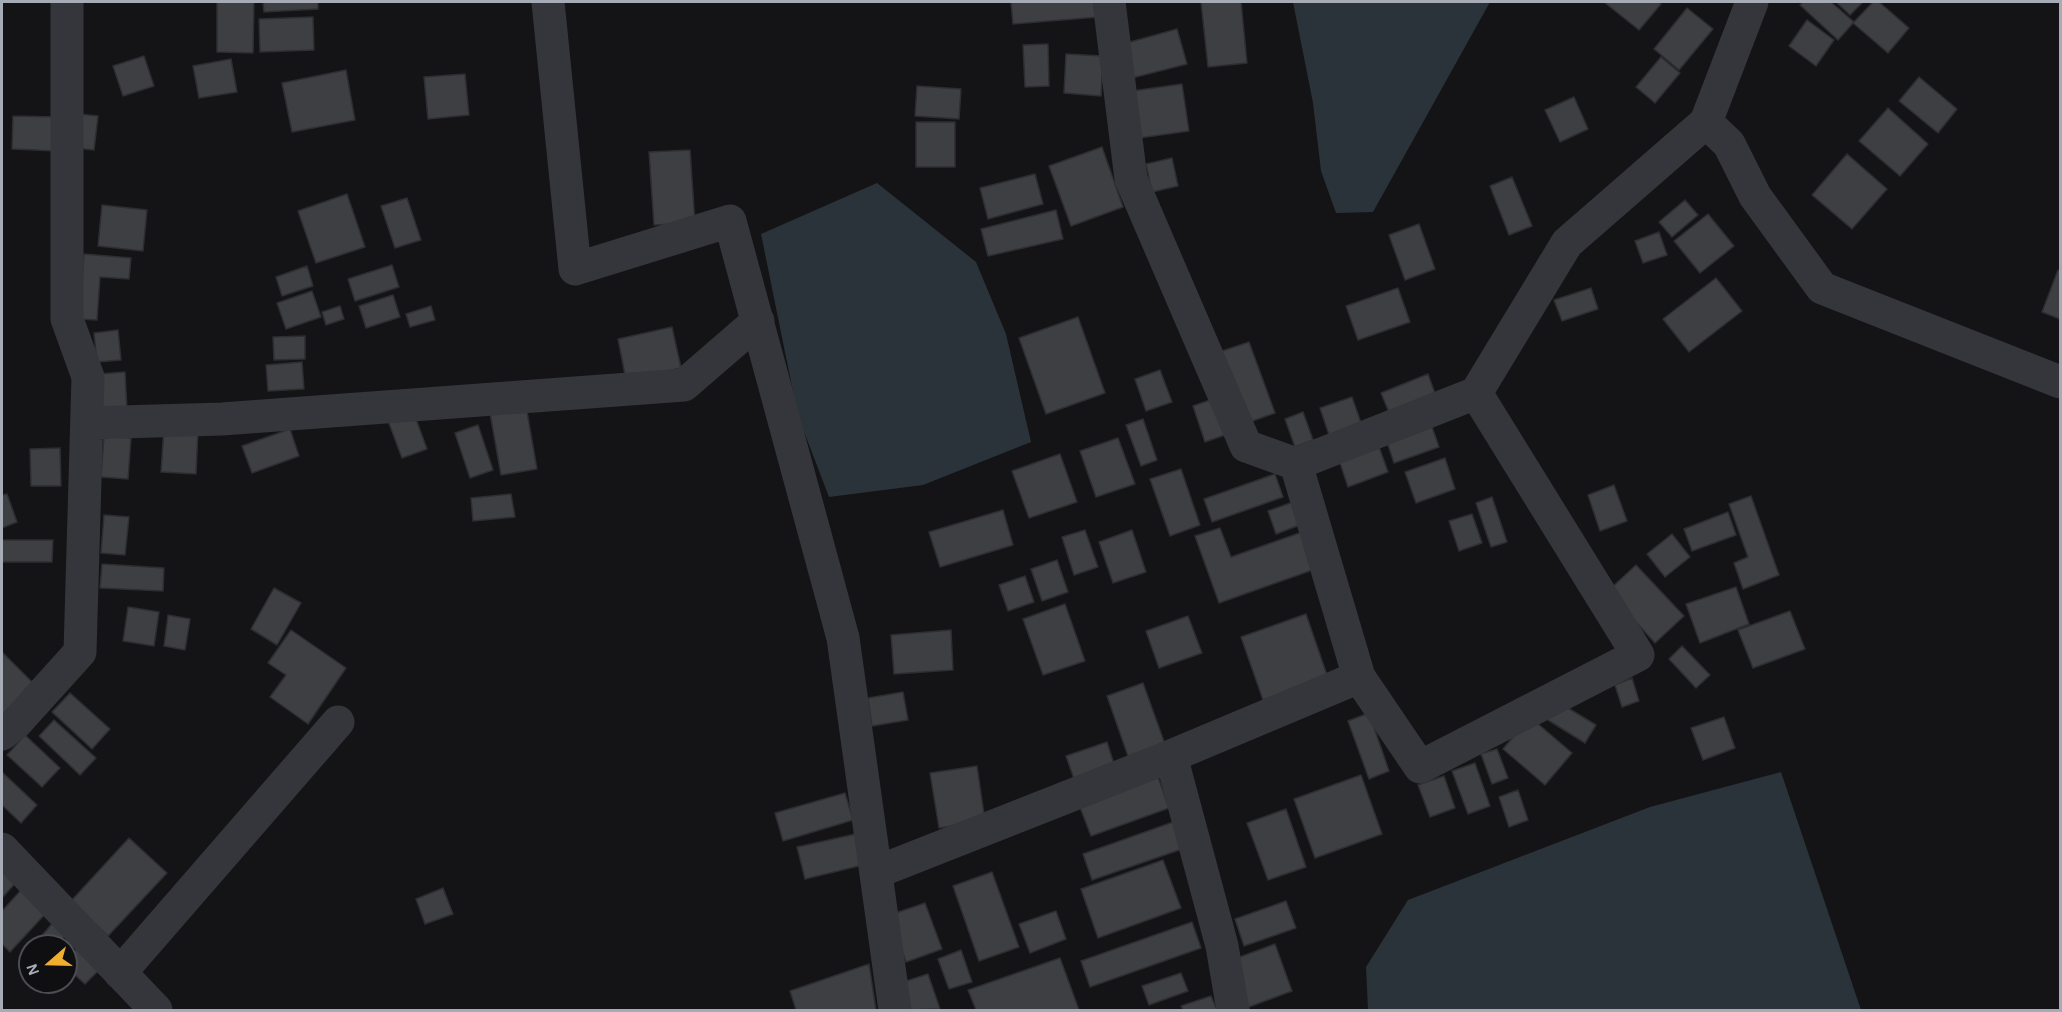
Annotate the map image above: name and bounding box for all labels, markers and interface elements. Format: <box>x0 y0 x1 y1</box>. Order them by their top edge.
north arrow <box>18 934 78 994</box>
text: N <box>24 962 42 977</box>

